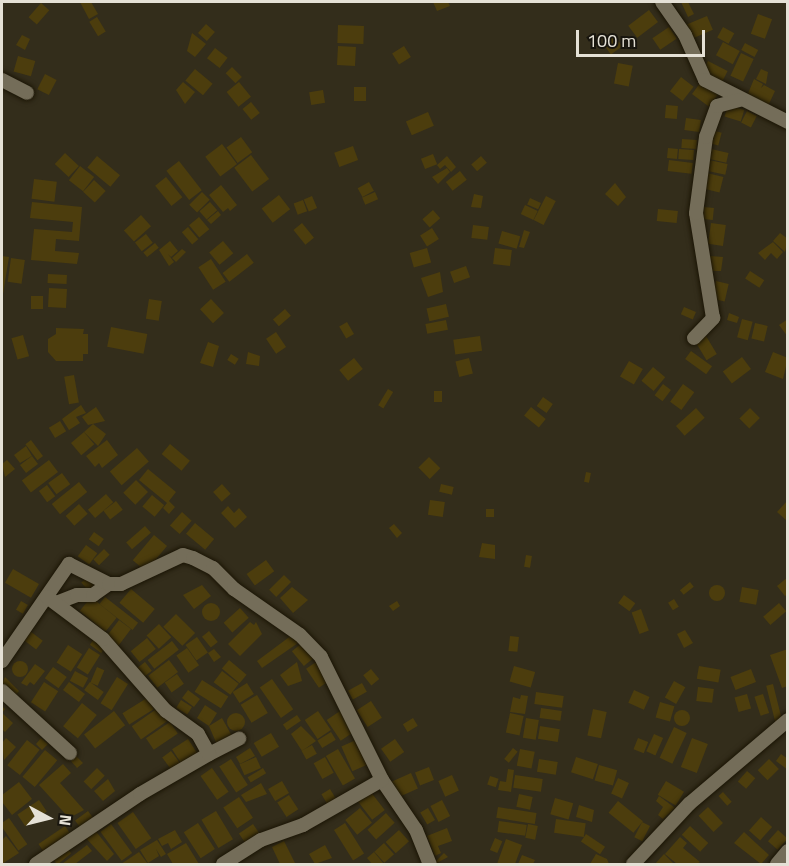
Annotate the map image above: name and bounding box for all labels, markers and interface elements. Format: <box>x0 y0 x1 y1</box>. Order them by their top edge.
scale bar <box>579 18 708 56</box>
text: 100 m <box>587 27 636 54</box>
north arrow <box>18 788 78 848</box>
text: N <box>53 813 78 827</box>

